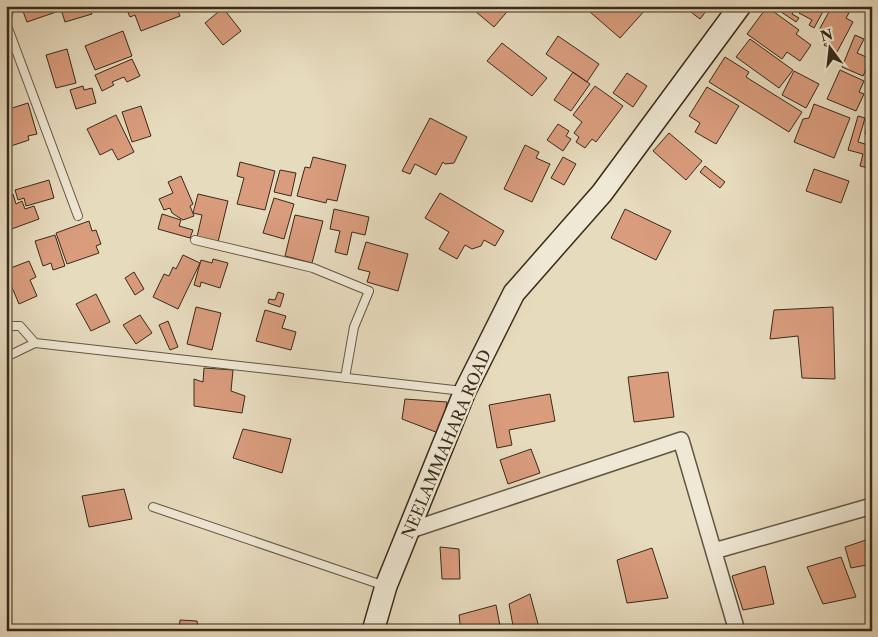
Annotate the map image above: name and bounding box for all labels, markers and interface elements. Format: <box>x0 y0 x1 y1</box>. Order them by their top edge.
north arrow <box>806 22 856 72</box>
text: N <box>818 25 835 46</box>
street label: NEELAMMAHARA ROAD <box>397 346 495 542</box>

